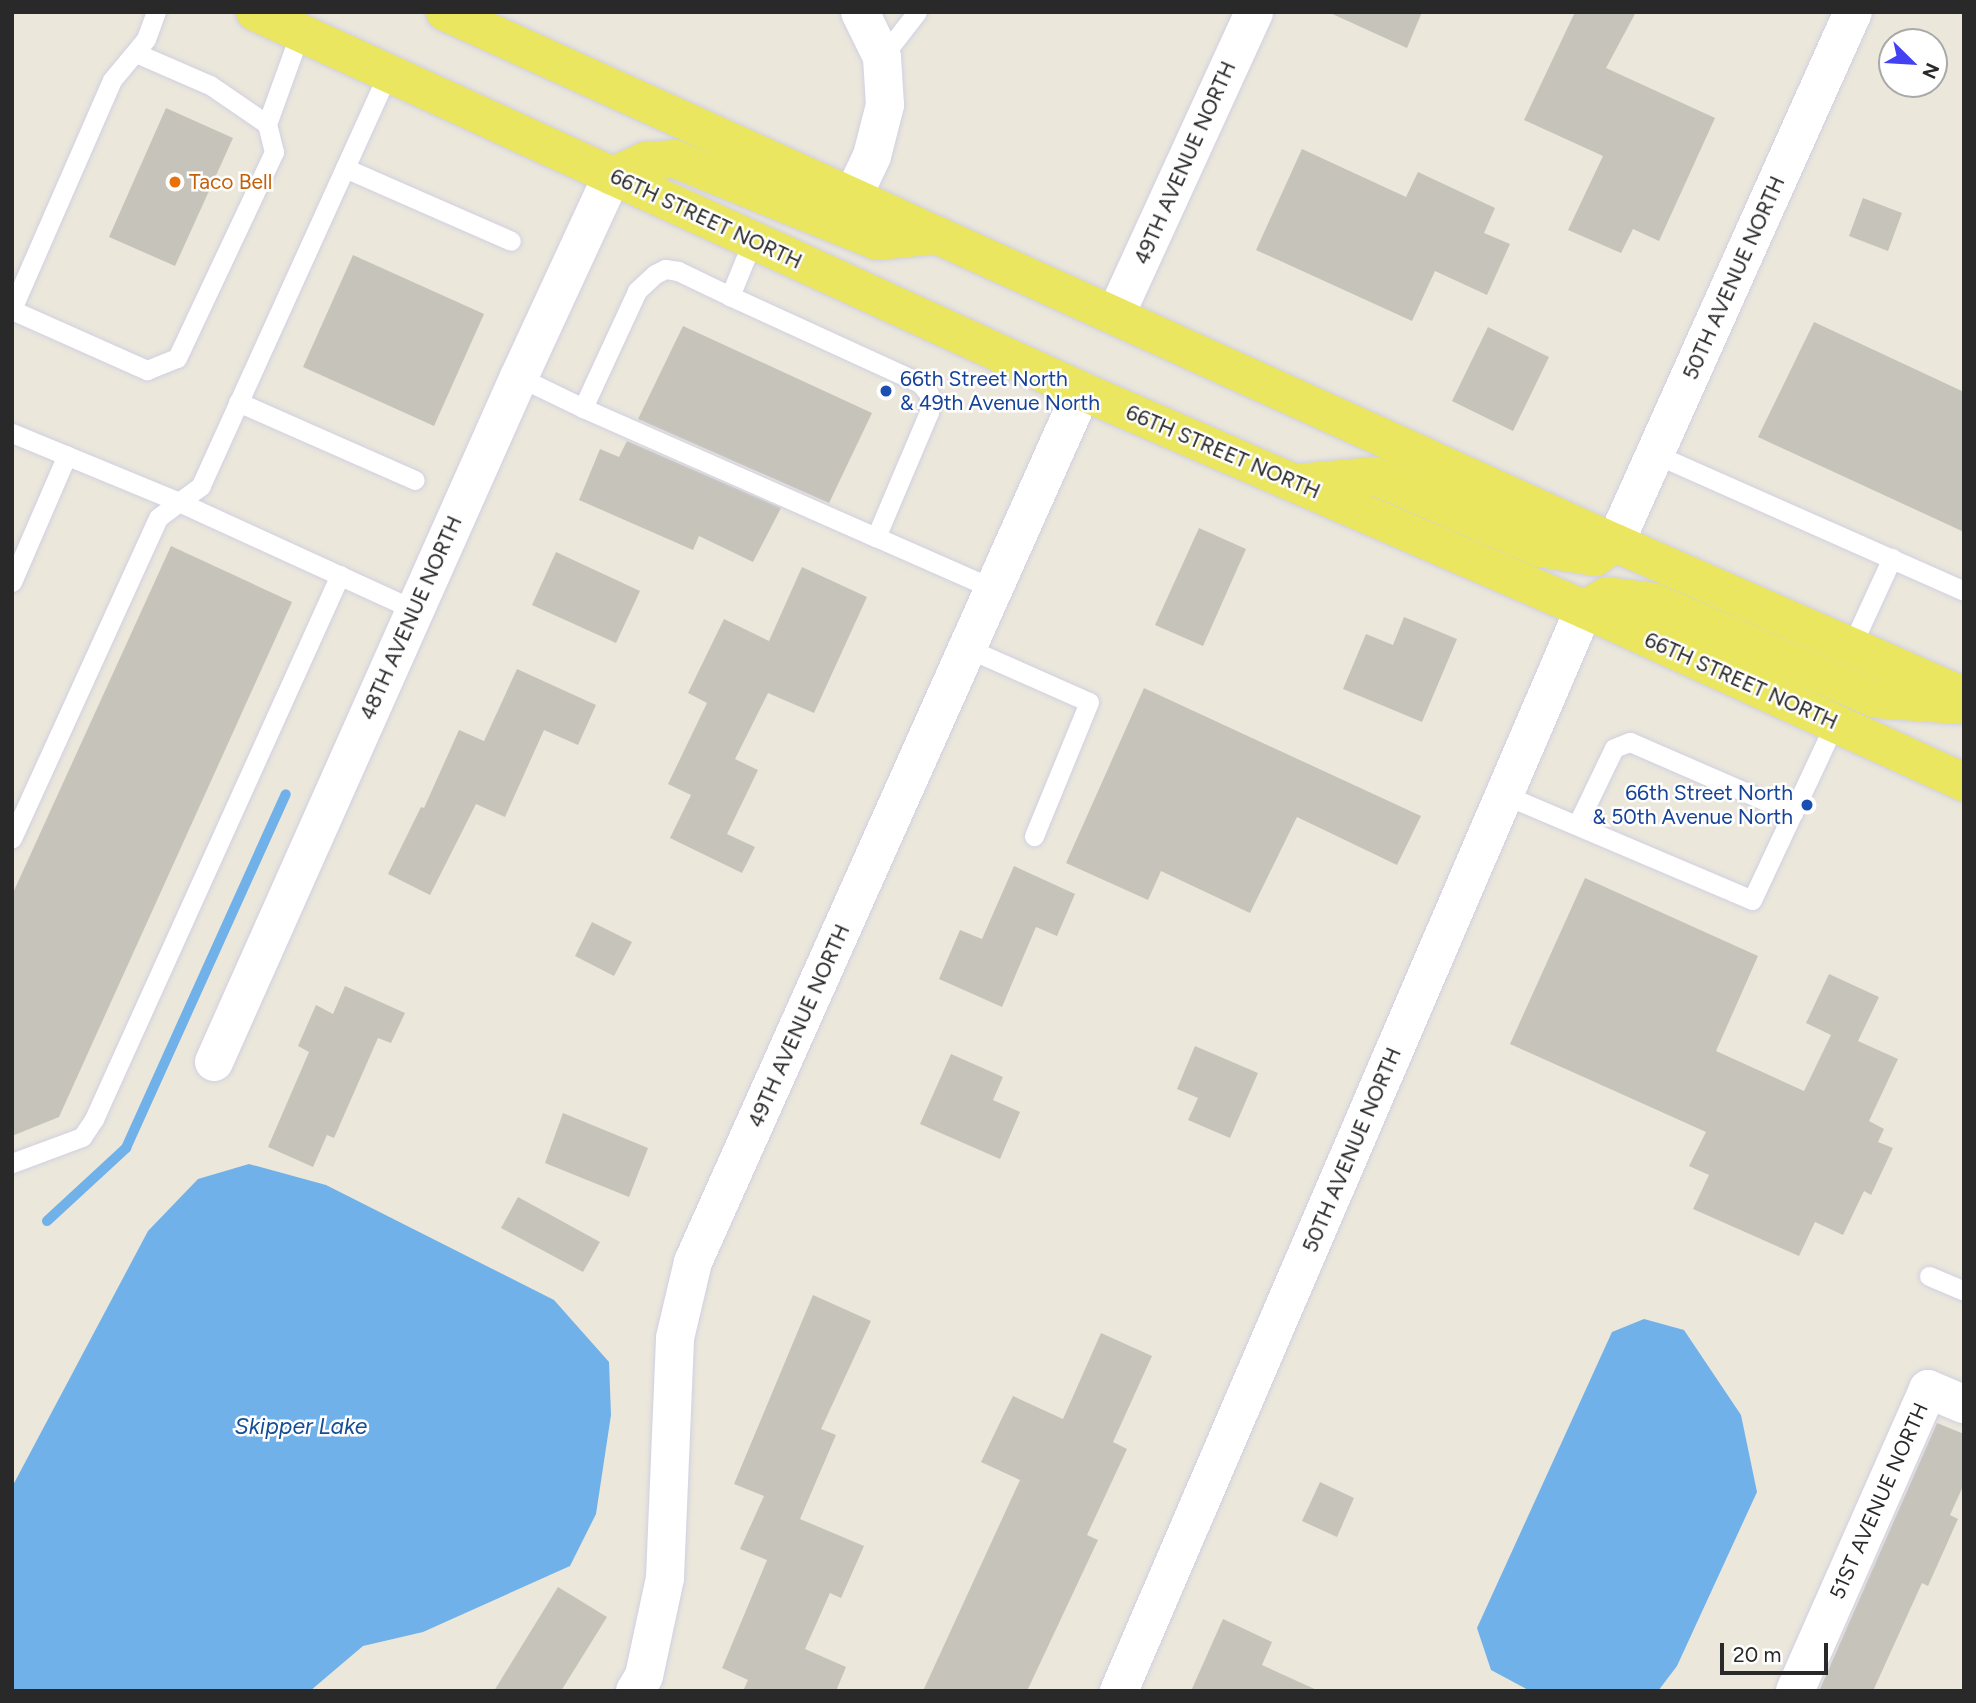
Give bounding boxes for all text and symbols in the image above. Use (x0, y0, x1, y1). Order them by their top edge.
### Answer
north arrow (1878, 28, 1948, 98)
street label: 49TH AVENUE NORTH (1129, 58, 1241, 268)
text: N (1917, 60, 1944, 82)
street label: 66TH STREET NORTH (606, 164, 806, 274)
place label: Taco Bell (189, 169, 272, 195)
street label: 50TH AVENUE NORTH (1678, 172, 1790, 384)
marker: Taco Bell (167, 174, 183, 190)
place label: 66th Street North & 49th Avenue North (900, 366, 1100, 416)
marker: 66th Street North & 49th Avenue North (878, 383, 894, 399)
street label: 66TH STREET NORTH (1122, 400, 1324, 504)
street label: 48TH AVENUE NORTH (355, 512, 467, 724)
street label: 66TH STREET NORTH (1641, 627, 1841, 735)
place label: 66th Street North & 50th Avenue North (1593, 780, 1793, 830)
marker: 66th Street North & 50th Avenue North (1799, 797, 1815, 813)
street label: 49TH AVENUE NORTH (743, 921, 855, 1131)
street label: 50TH AVENUE NORTH (1297, 1044, 1407, 1256)
street label: 51ST AVENUE NORTH (1824, 1399, 1934, 1603)
water label: Skipper Lake (235, 1412, 367, 1440)
scale bar (1724, 1630, 1832, 1674)
text: 20 m (1733, 1642, 1781, 1667)

